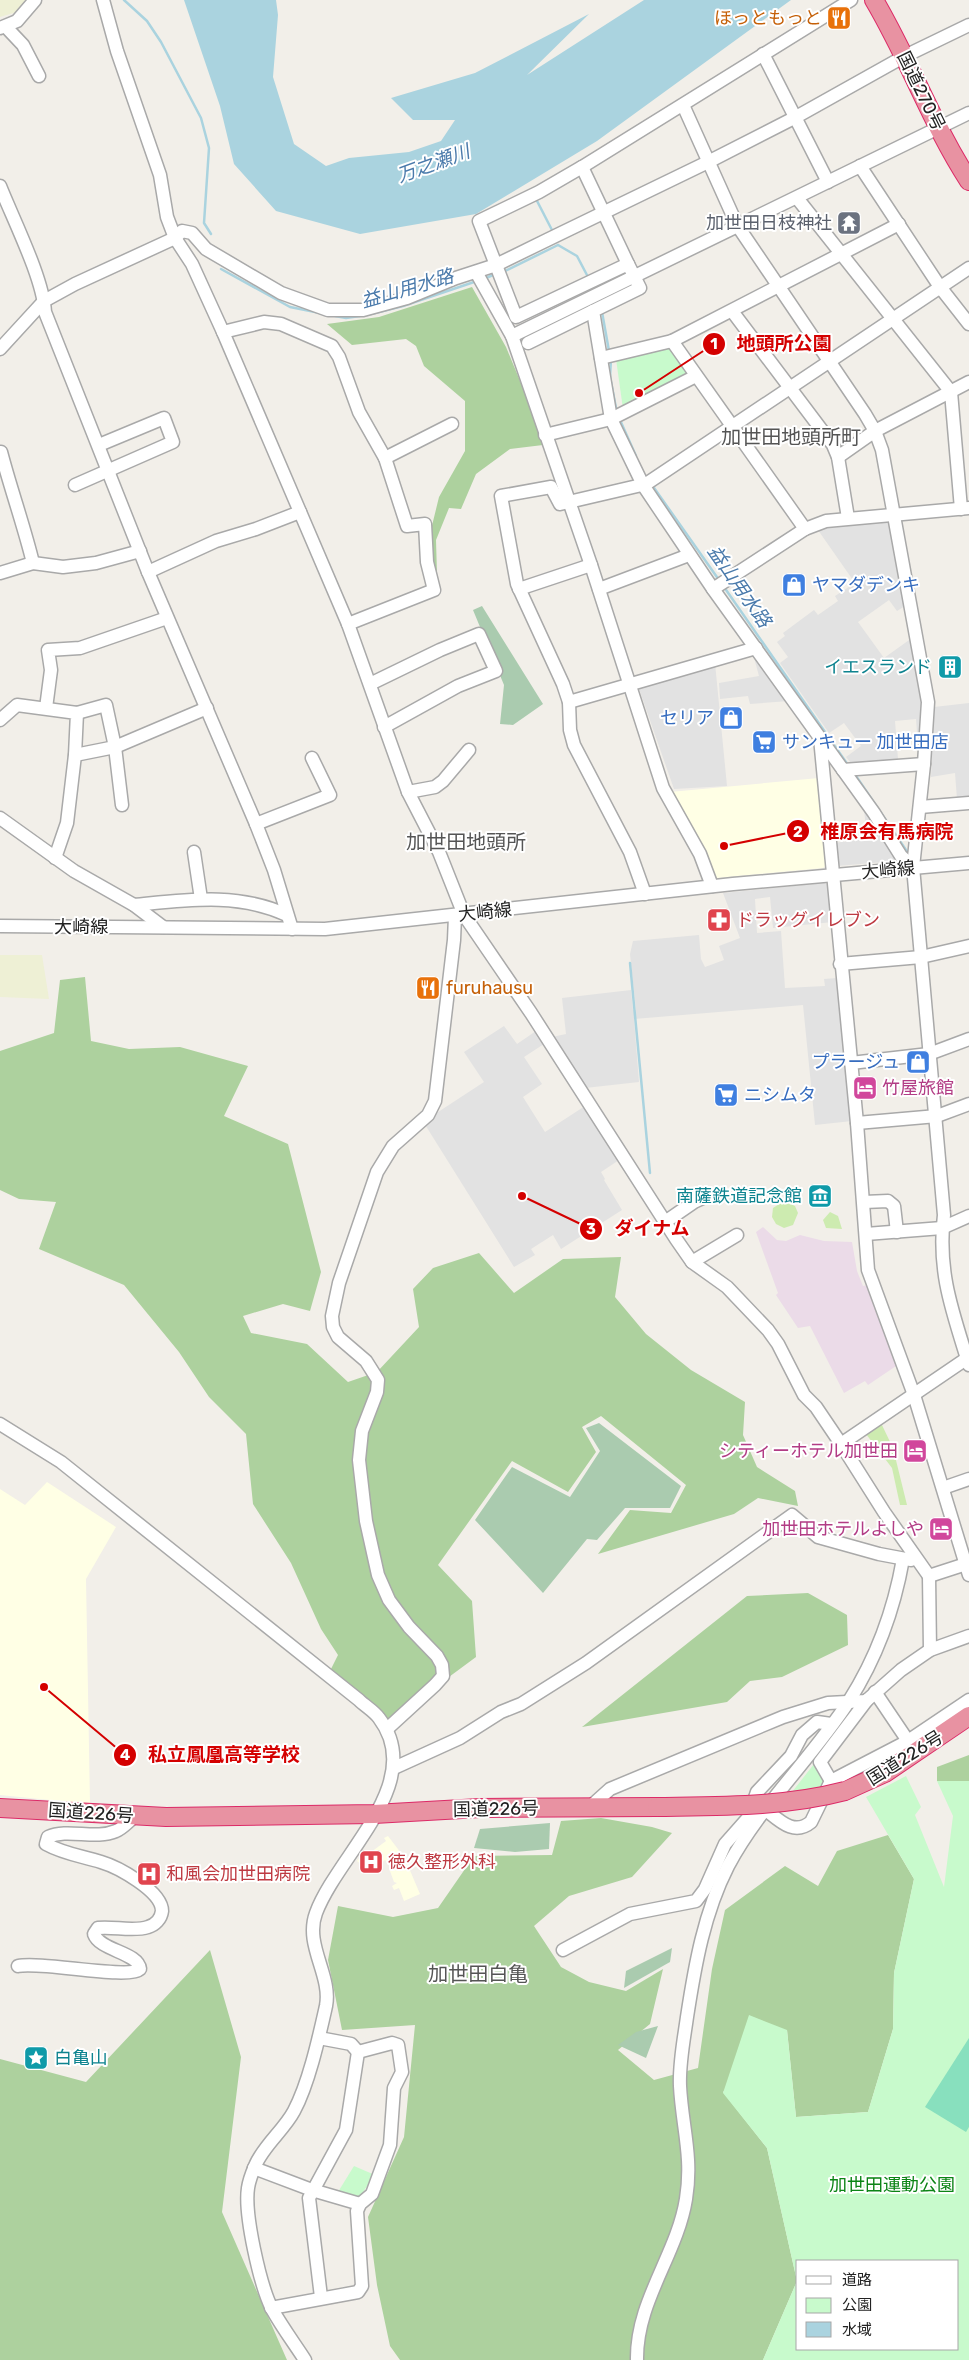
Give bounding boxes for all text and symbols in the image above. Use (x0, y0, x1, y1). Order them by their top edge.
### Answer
restaurant icon: ほっともっと (826, 5, 852, 31)
place label: ほっともっと (714, 7, 822, 29)
street label: 国道270号 (892, 48, 950, 134)
water label: 万之瀬川 (394, 139, 475, 187)
temple icon: 加世田日枝神社 (836, 210, 862, 236)
place label: 加世田日枝神社 (706, 212, 832, 234)
water label: 益山用水路 (358, 264, 458, 313)
callout: 地頭所公園 (701, 327, 841, 361)
text: 地頭所公園 (736, 332, 832, 355)
text: 1 (710, 335, 718, 353)
district label: 加世田地頭所町 (721, 425, 861, 449)
water label: 益山用水路 (703, 541, 777, 633)
shop icon: ヤマダデンキ (781, 572, 807, 598)
place label: ヤマダデンキ (812, 574, 920, 596)
building icon: イエスランド (937, 654, 963, 680)
place label: イエスランド (824, 656, 932, 678)
shop icon: セリア (718, 705, 744, 731)
place label: セリア (660, 707, 714, 729)
supermarket icon: サンキュー 加世田店 (751, 729, 777, 755)
place label: サンキュー 加世田店 (782, 731, 948, 753)
callout: 椎原会有馬病院 (786, 814, 964, 848)
text: 椎原会有馬病院 (820, 820, 954, 843)
text: 2 (793, 823, 803, 841)
district label: 加世田地頭所 (406, 830, 526, 854)
street label: 大崎線 (860, 857, 916, 883)
street label: 大崎線 (457, 898, 513, 926)
pharmacy icon: ドラッグイレブン (706, 907, 732, 933)
place label: ドラッグイレブン (736, 909, 880, 931)
street label: 大崎線 (54, 916, 108, 938)
restaurant icon: furuhausu (415, 975, 441, 1001)
place label: furuhausu (446, 977, 533, 999)
shop icon: プラージュ (905, 1049, 931, 1075)
place label: プラージュ (812, 1051, 900, 1073)
hotel icon: 竹屋旅館 (852, 1075, 878, 1101)
place label: 竹屋旅館 (882, 1077, 954, 1099)
supermarket icon: ニシムタ (713, 1082, 739, 1108)
place label: ニシムタ (744, 1084, 816, 1106)
museum icon: 南薩鉄道記念館 (807, 1183, 833, 1209)
place label: 南薩鉄道記念館 (676, 1185, 802, 1207)
callout: ダイナム (579, 1212, 700, 1246)
text: ダイナム (614, 1217, 690, 1240)
text: 3 (586, 1220, 596, 1238)
hotel icon: シティーホテル加世田 (902, 1438, 928, 1464)
place label: シティーホテル加世田 (719, 1440, 898, 1462)
hotel icon: 加世田ホテルよしや (928, 1516, 954, 1542)
place label: 加世田ホテルよしや (762, 1518, 924, 1540)
street label: 国道226号 (863, 1726, 947, 1790)
callout: 私立鳳凰高等学校 (113, 1738, 310, 1772)
text: 私立鳳凰高等学校 (148, 1743, 300, 1766)
text: 4 (120, 1746, 130, 1764)
street label: 国道226号 (453, 1797, 539, 1821)
street label: 国道226号 (47, 1799, 135, 1827)
hospital icon: 徳久整形外科 (358, 1849, 384, 1875)
place label: 徳久整形外科 (388, 1851, 496, 1873)
hospital icon: 和風会加世田病院 (136, 1861, 162, 1887)
place label: 和風会加世田病院 (166, 1863, 310, 1885)
district label: 加世田白亀 (428, 1962, 528, 1986)
place icon: 白亀山 (23, 2045, 49, 2071)
place label: 白亀山 (54, 2047, 108, 2069)
park label: 加世田運動公園 (829, 2174, 955, 2196)
legend (796, 2260, 959, 2350)
text: 道路 (842, 2271, 872, 2289)
text: 公園 (842, 2296, 872, 2314)
text: 水域 (842, 2321, 872, 2339)

